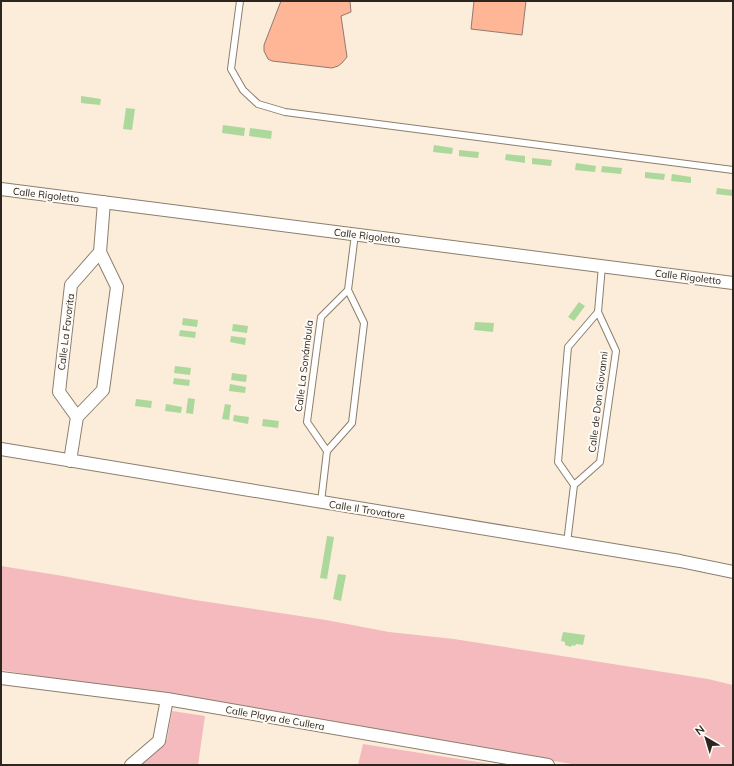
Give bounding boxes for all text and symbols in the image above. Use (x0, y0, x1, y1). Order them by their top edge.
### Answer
street label: Calle Rigoletto (12, 184, 80, 206)
street label: Calle Rigoletto (333, 225, 401, 247)
street label: Calle Rigoletto (654, 266, 722, 288)
street label: Calle La Favorita (55, 293, 77, 371)
street label: Calle La Sonámbula (292, 319, 316, 413)
street label: Calle de Don Giovanni (585, 351, 611, 453)
street label: Calle Il Trovatore (328, 498, 406, 522)
street label: Calle Playa de Cullera (224, 703, 326, 733)
north arrow (686, 718, 726, 758)
text: N (692, 722, 707, 738)

